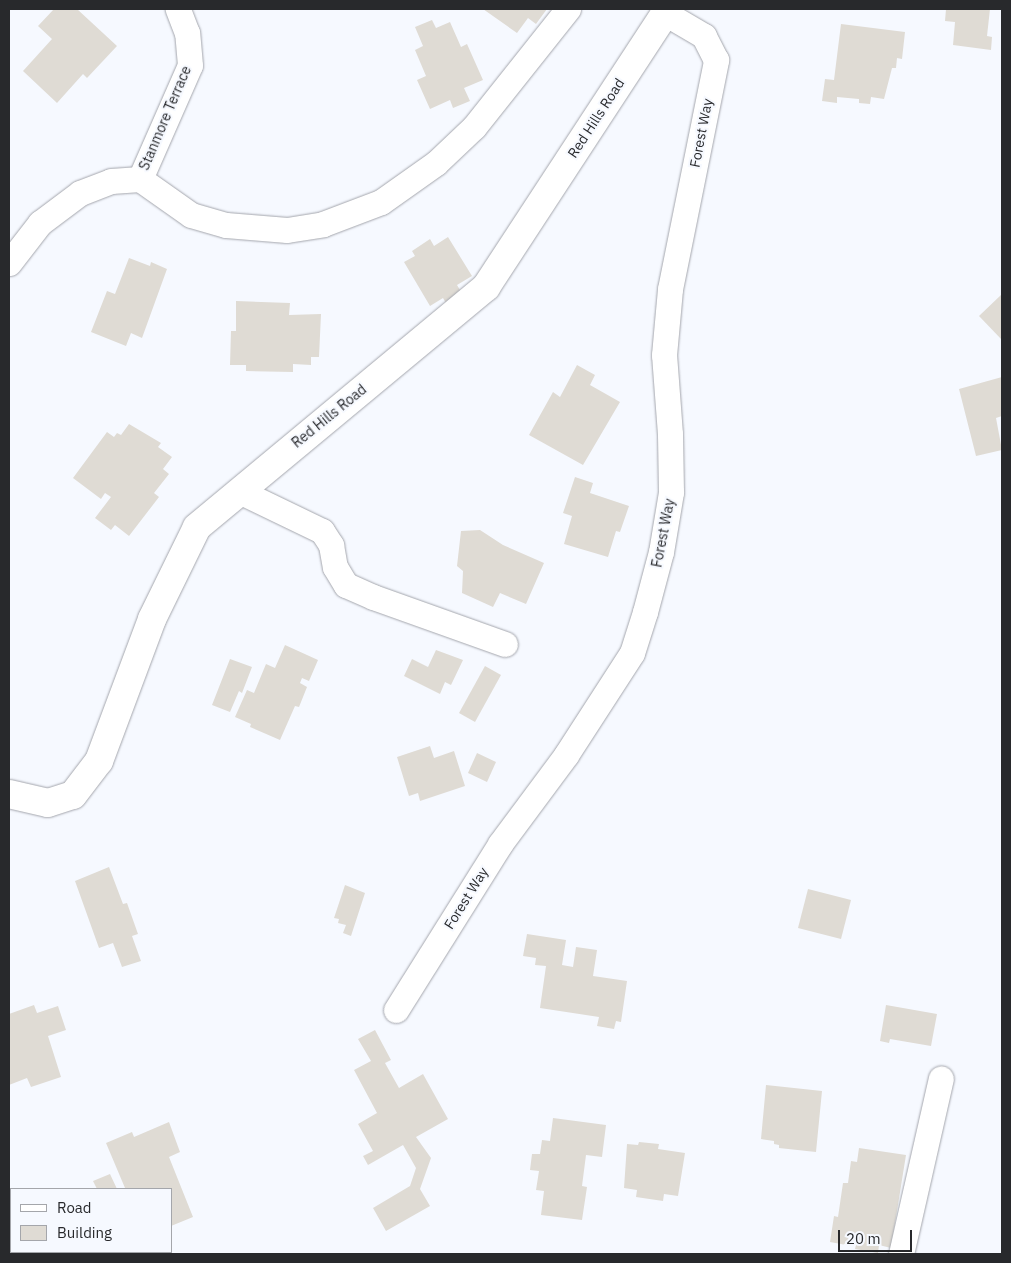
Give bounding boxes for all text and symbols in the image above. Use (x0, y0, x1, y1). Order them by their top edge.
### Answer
street label: Stanmore Terrace (135, 63, 195, 173)
street label: Red Hills Road (564, 75, 628, 161)
street label: Forest Way (686, 97, 716, 169)
street label: Red Hills Road (288, 381, 370, 451)
street label: Forest Way (648, 497, 678, 569)
street label: Forest Way (440, 864, 492, 932)
legend (10, 1188, 172, 1253)
text: Road (57, 1198, 92, 1217)
scale bar (841, 1220, 915, 1252)
text: Building (57, 1223, 112, 1242)
text: 20 m (846, 1229, 881, 1248)

